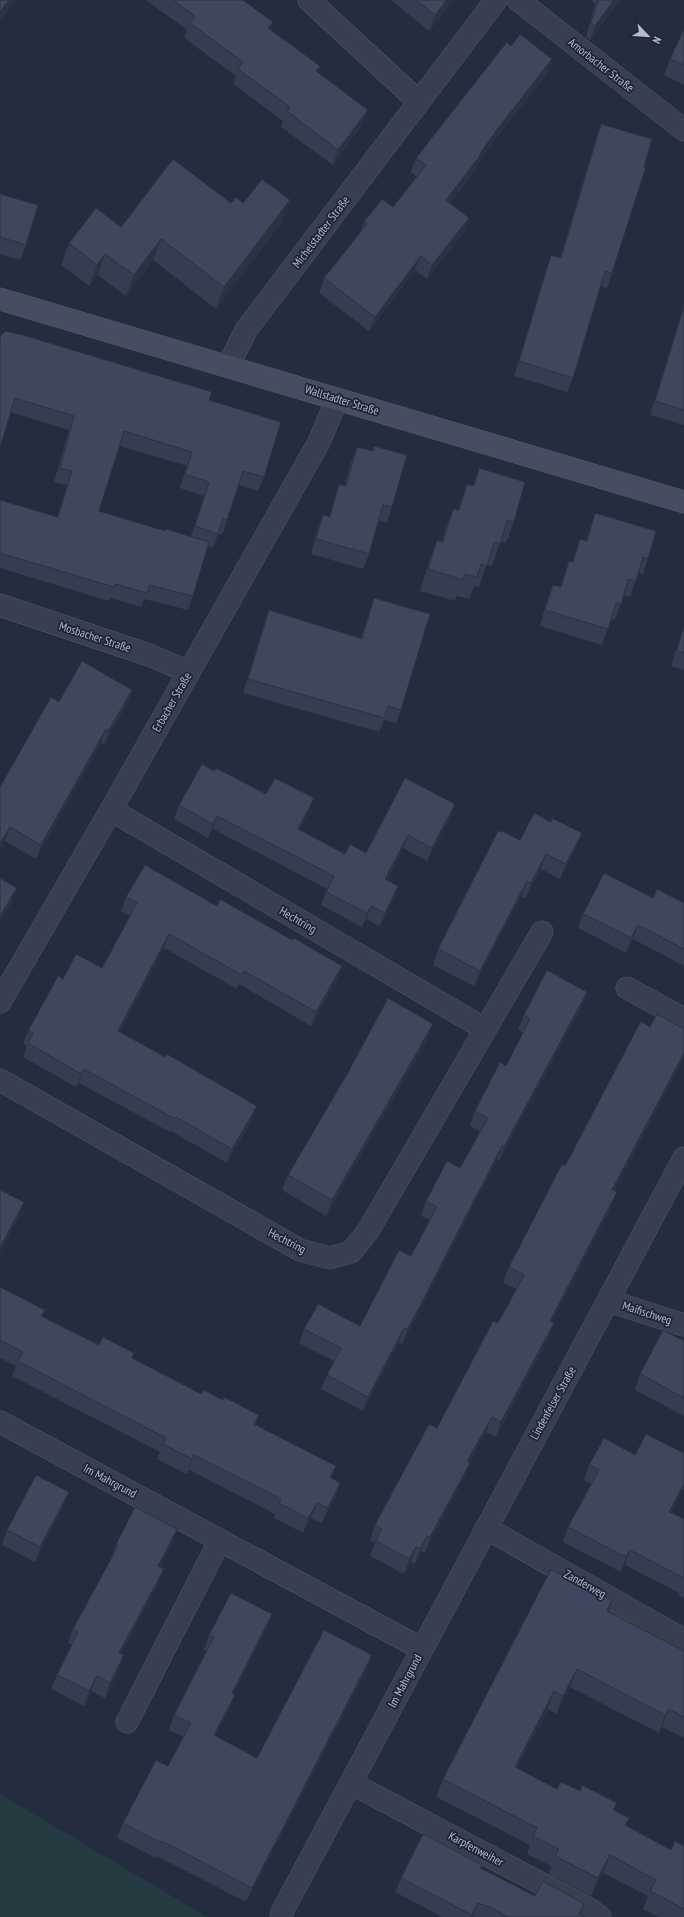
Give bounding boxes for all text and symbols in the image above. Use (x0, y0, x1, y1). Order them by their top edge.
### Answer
north arrow (628, 16, 668, 56)
street label: Amorbacher Straße (565, 34, 637, 95)
text: N (649, 35, 665, 46)
street label: Michelstadter Straße (289, 193, 353, 271)
street label: Wallstadter Straße (303, 381, 381, 418)
street label: Mosbacher Straße (57, 618, 133, 655)
street label: Erbacher Straße (149, 669, 195, 734)
street label: Hechtring (277, 903, 320, 936)
street label: Hechtring (266, 1225, 309, 1256)
street label: Maifischweg (621, 1298, 674, 1328)
street label: Lindenfelser Straße (526, 1364, 579, 1442)
street label: Im Mahrgrund (81, 1460, 139, 1501)
street label: Zanderweg (562, 1566, 609, 1601)
street label: Im Mahrgrund (384, 1652, 425, 1710)
street label: Karpfenweiher (446, 1828, 507, 1870)

